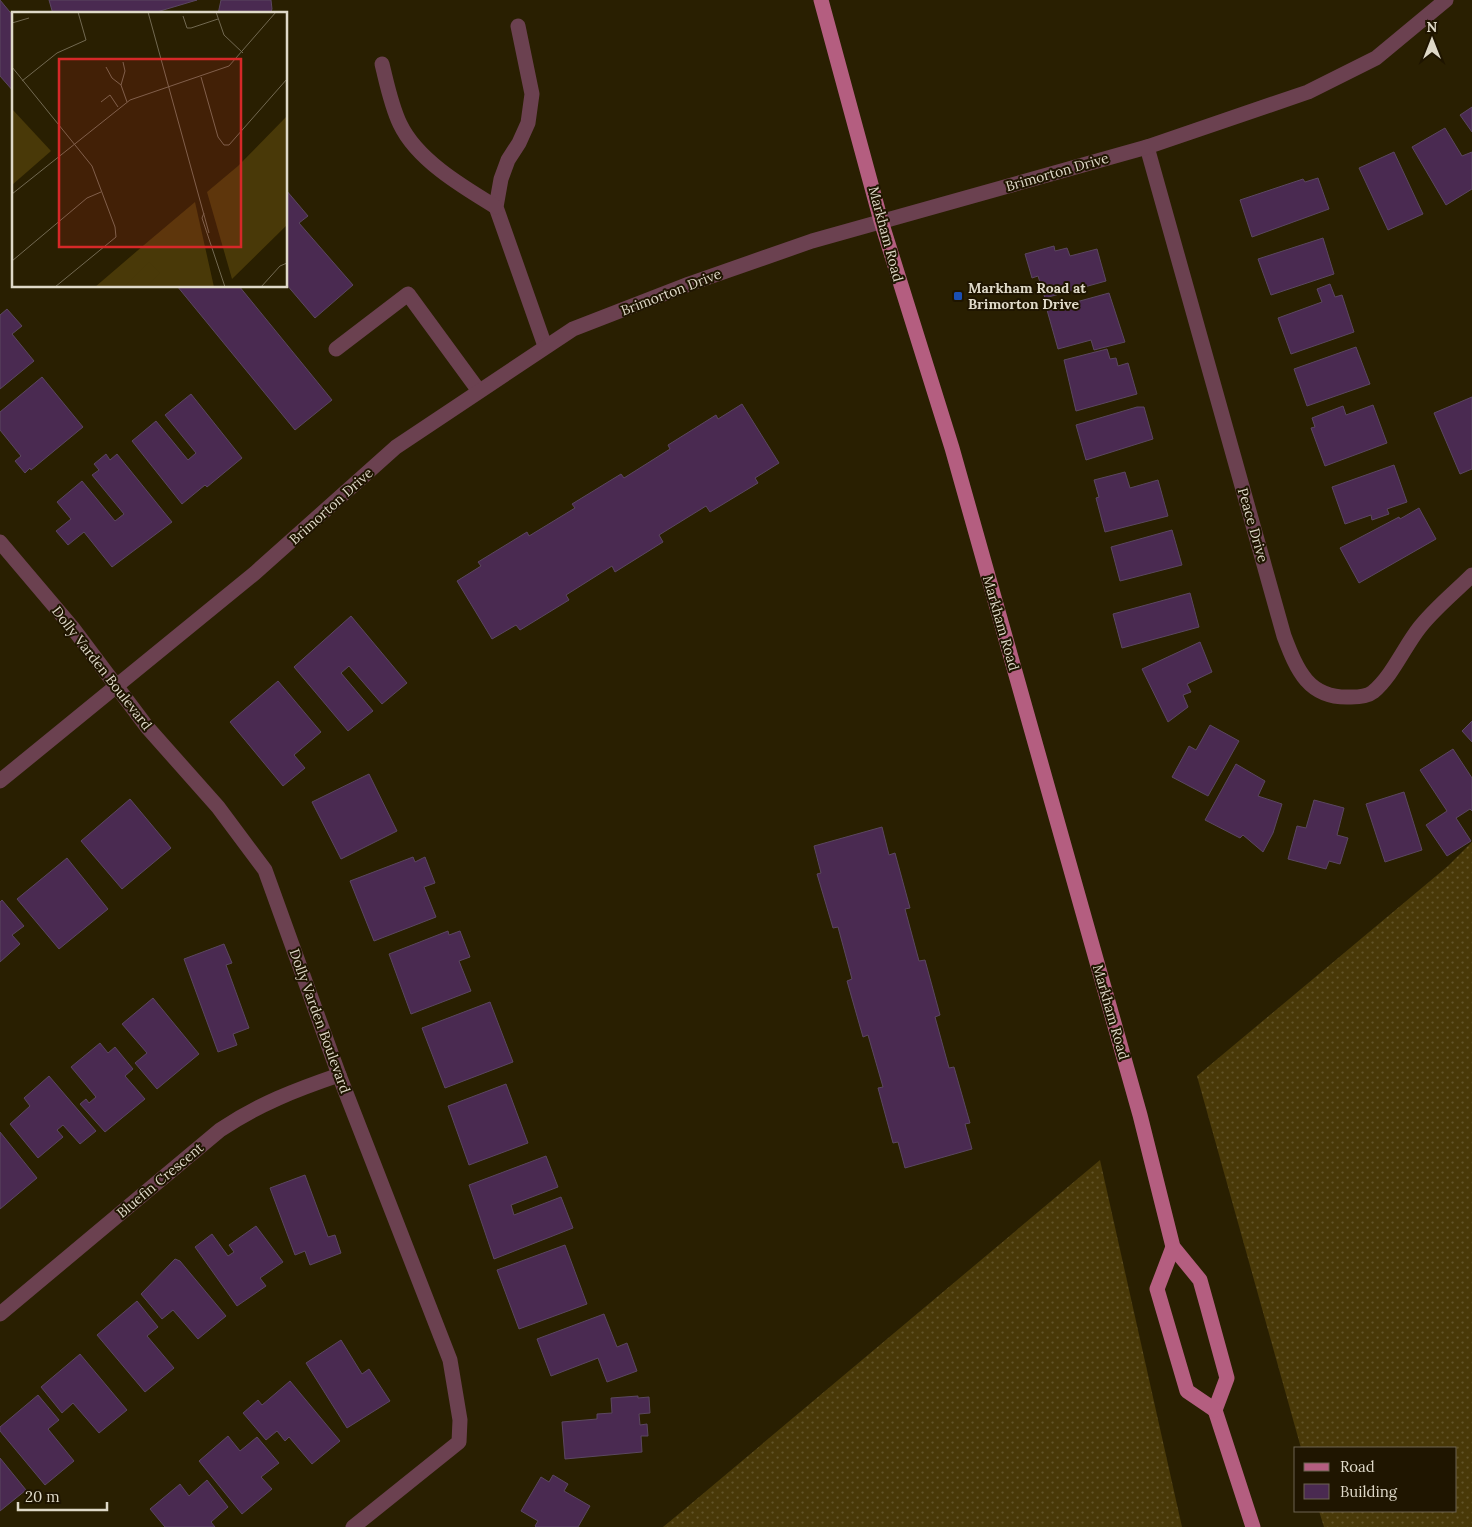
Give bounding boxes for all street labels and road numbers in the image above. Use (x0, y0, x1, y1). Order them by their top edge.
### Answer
street label: Brimorton Drive (1003, 149, 1111, 195)
street label: Markham Road (865, 184, 907, 284)
street label: Brimorton Drive (618, 264, 724, 319)
street label: Brimorton Drive (285, 463, 377, 548)
street label: Peace Drive (1234, 486, 1272, 565)
street label: Markham Road (979, 573, 1023, 673)
street label: Dolly Varden Boulevard (48, 602, 156, 734)
street label: Dolly Varden Boulevard (285, 946, 355, 1096)
street label: Markham Road (1089, 962, 1133, 1062)
street label: Bluefin Crescent (113, 1138, 208, 1222)

